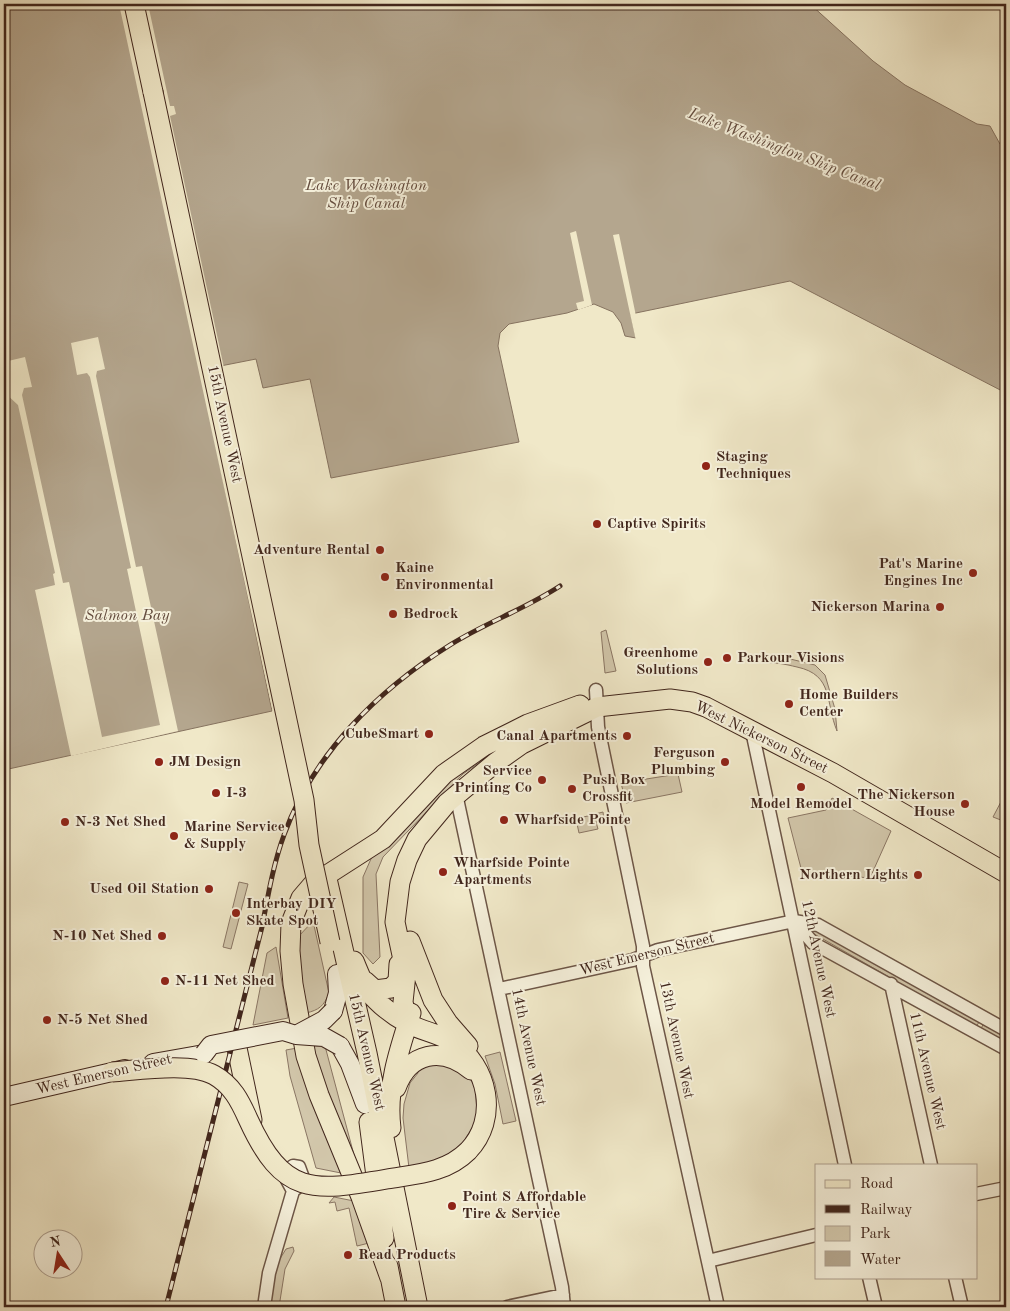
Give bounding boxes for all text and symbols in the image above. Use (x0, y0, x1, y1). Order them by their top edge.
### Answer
water label: Lake Washington Ship Canal (685, 106, 883, 194)
water label: Lake Washington Ship Canal (304, 178, 427, 212)
street label: 15th Avenue West (204, 364, 244, 484)
place label: Staging Techniques (716, 450, 791, 482)
marker: Staging Techniques (700, 460, 712, 472)
place label: Captive Spirits (607, 517, 706, 532)
marker: Captive Spirits (591, 518, 603, 530)
place label: Adventure Rental (253, 543, 370, 558)
marker: Adventure Rental (374, 544, 386, 556)
place label: Pat's Marine Engines Inc (878, 557, 963, 589)
place label: Kaine Environmental (395, 561, 494, 593)
marker: Pat's Marine Engines Inc (967, 567, 979, 579)
marker: Kaine Environmental (379, 571, 391, 583)
place label: Nickerson Marina (811, 600, 930, 615)
marker: Nickerson Marina (934, 601, 946, 613)
place label: Bedrock (403, 607, 459, 622)
water label: Salmon Bay (85, 608, 170, 624)
marker: Bedrock (387, 608, 399, 620)
place label: Greenhome Solutions (623, 646, 698, 678)
place label: Parkour Visions (737, 651, 844, 666)
marker: Parkour Visions (721, 652, 733, 664)
marker: Greenhome Solutions (702, 656, 714, 668)
place label: Home Builders Center (799, 688, 898, 720)
marker: Home Builders Center (783, 698, 795, 710)
street label: West Nickerson Street (692, 699, 830, 777)
place label: CubeSmart (345, 727, 420, 742)
marker: CubeSmart (423, 728, 435, 740)
place label: Canal Apartments (496, 729, 617, 744)
marker: Canal Apartments (621, 730, 633, 742)
place label: Ferguson Plumbing (651, 746, 716, 778)
place label: JM Design (169, 755, 241, 770)
marker: JM Design (153, 756, 165, 768)
marker: Ferguson Plumbing (719, 756, 731, 768)
place label: Service Printing Co (454, 764, 532, 796)
place label: Push Box Crossfit (582, 773, 646, 805)
marker: Service Printing Co (536, 774, 548, 786)
marker: Model Remodel (795, 781, 807, 793)
marker: Push Box Crossfit (566, 783, 578, 795)
place label: I-3 (226, 786, 247, 801)
marker: I-3 (210, 787, 222, 799)
place label: The Nickerson House (857, 788, 955, 820)
place label: Model Remodel (750, 797, 852, 812)
marker: The Nickerson House (959, 798, 971, 810)
place label: Wharfside Pointe (514, 813, 631, 828)
marker: Wharfside Pointe (498, 814, 510, 826)
place label: N-3 Net Shed (75, 815, 166, 830)
marker: N-3 Net Shed (59, 816, 71, 828)
place label: Marine Service & Supply (184, 820, 285, 852)
marker: Marine Service & Supply (168, 830, 180, 842)
place label: Wharfside Pointe Apartments (453, 856, 570, 888)
marker: Wharfside Pointe Apartments (437, 866, 449, 878)
place label: Northern Lights (799, 868, 908, 883)
marker: Northern Lights (912, 869, 924, 881)
place label: Used Oil Station (89, 882, 199, 897)
marker: Used Oil Station (203, 883, 215, 895)
place label: Interbay DIY Skate Spot (246, 897, 337, 929)
street label: 12th Avenue West (798, 899, 838, 1019)
marker: Interbay DIY Skate Spot (230, 907, 242, 919)
place label: N-10 Net Shed (52, 929, 152, 944)
marker: N-10 Net Shed (156, 930, 168, 942)
street label: West Emerson Street (578, 931, 716, 979)
place label: N-11 Net Shed (175, 974, 275, 989)
marker: N-11 Net Shed (159, 975, 171, 987)
street label: 13th Avenue West (656, 980, 696, 1100)
street label: 14th Avenue West (508, 987, 548, 1107)
street label: 15th Avenue West (345, 992, 387, 1112)
street label: 11th Avenue West (906, 1011, 948, 1131)
place label: N-5 Net Shed (57, 1013, 148, 1028)
marker: N-5 Net Shed (41, 1014, 53, 1026)
street label: West Emerson Street (35, 1052, 173, 1098)
legend (815, 1164, 978, 1278)
text: Road (860, 1177, 894, 1192)
place label: Point S Affordable Tire & Service (462, 1190, 586, 1222)
marker: Point S Affordable Tire & Service (446, 1200, 458, 1212)
text: Railway (860, 1203, 913, 1218)
text: Park (860, 1227, 891, 1242)
north arrow (32, 1228, 82, 1278)
text: N (49, 1234, 62, 1250)
place label: Read Products (358, 1248, 456, 1263)
marker: Read Products (342, 1249, 354, 1261)
text: Water (860, 1253, 901, 1268)

